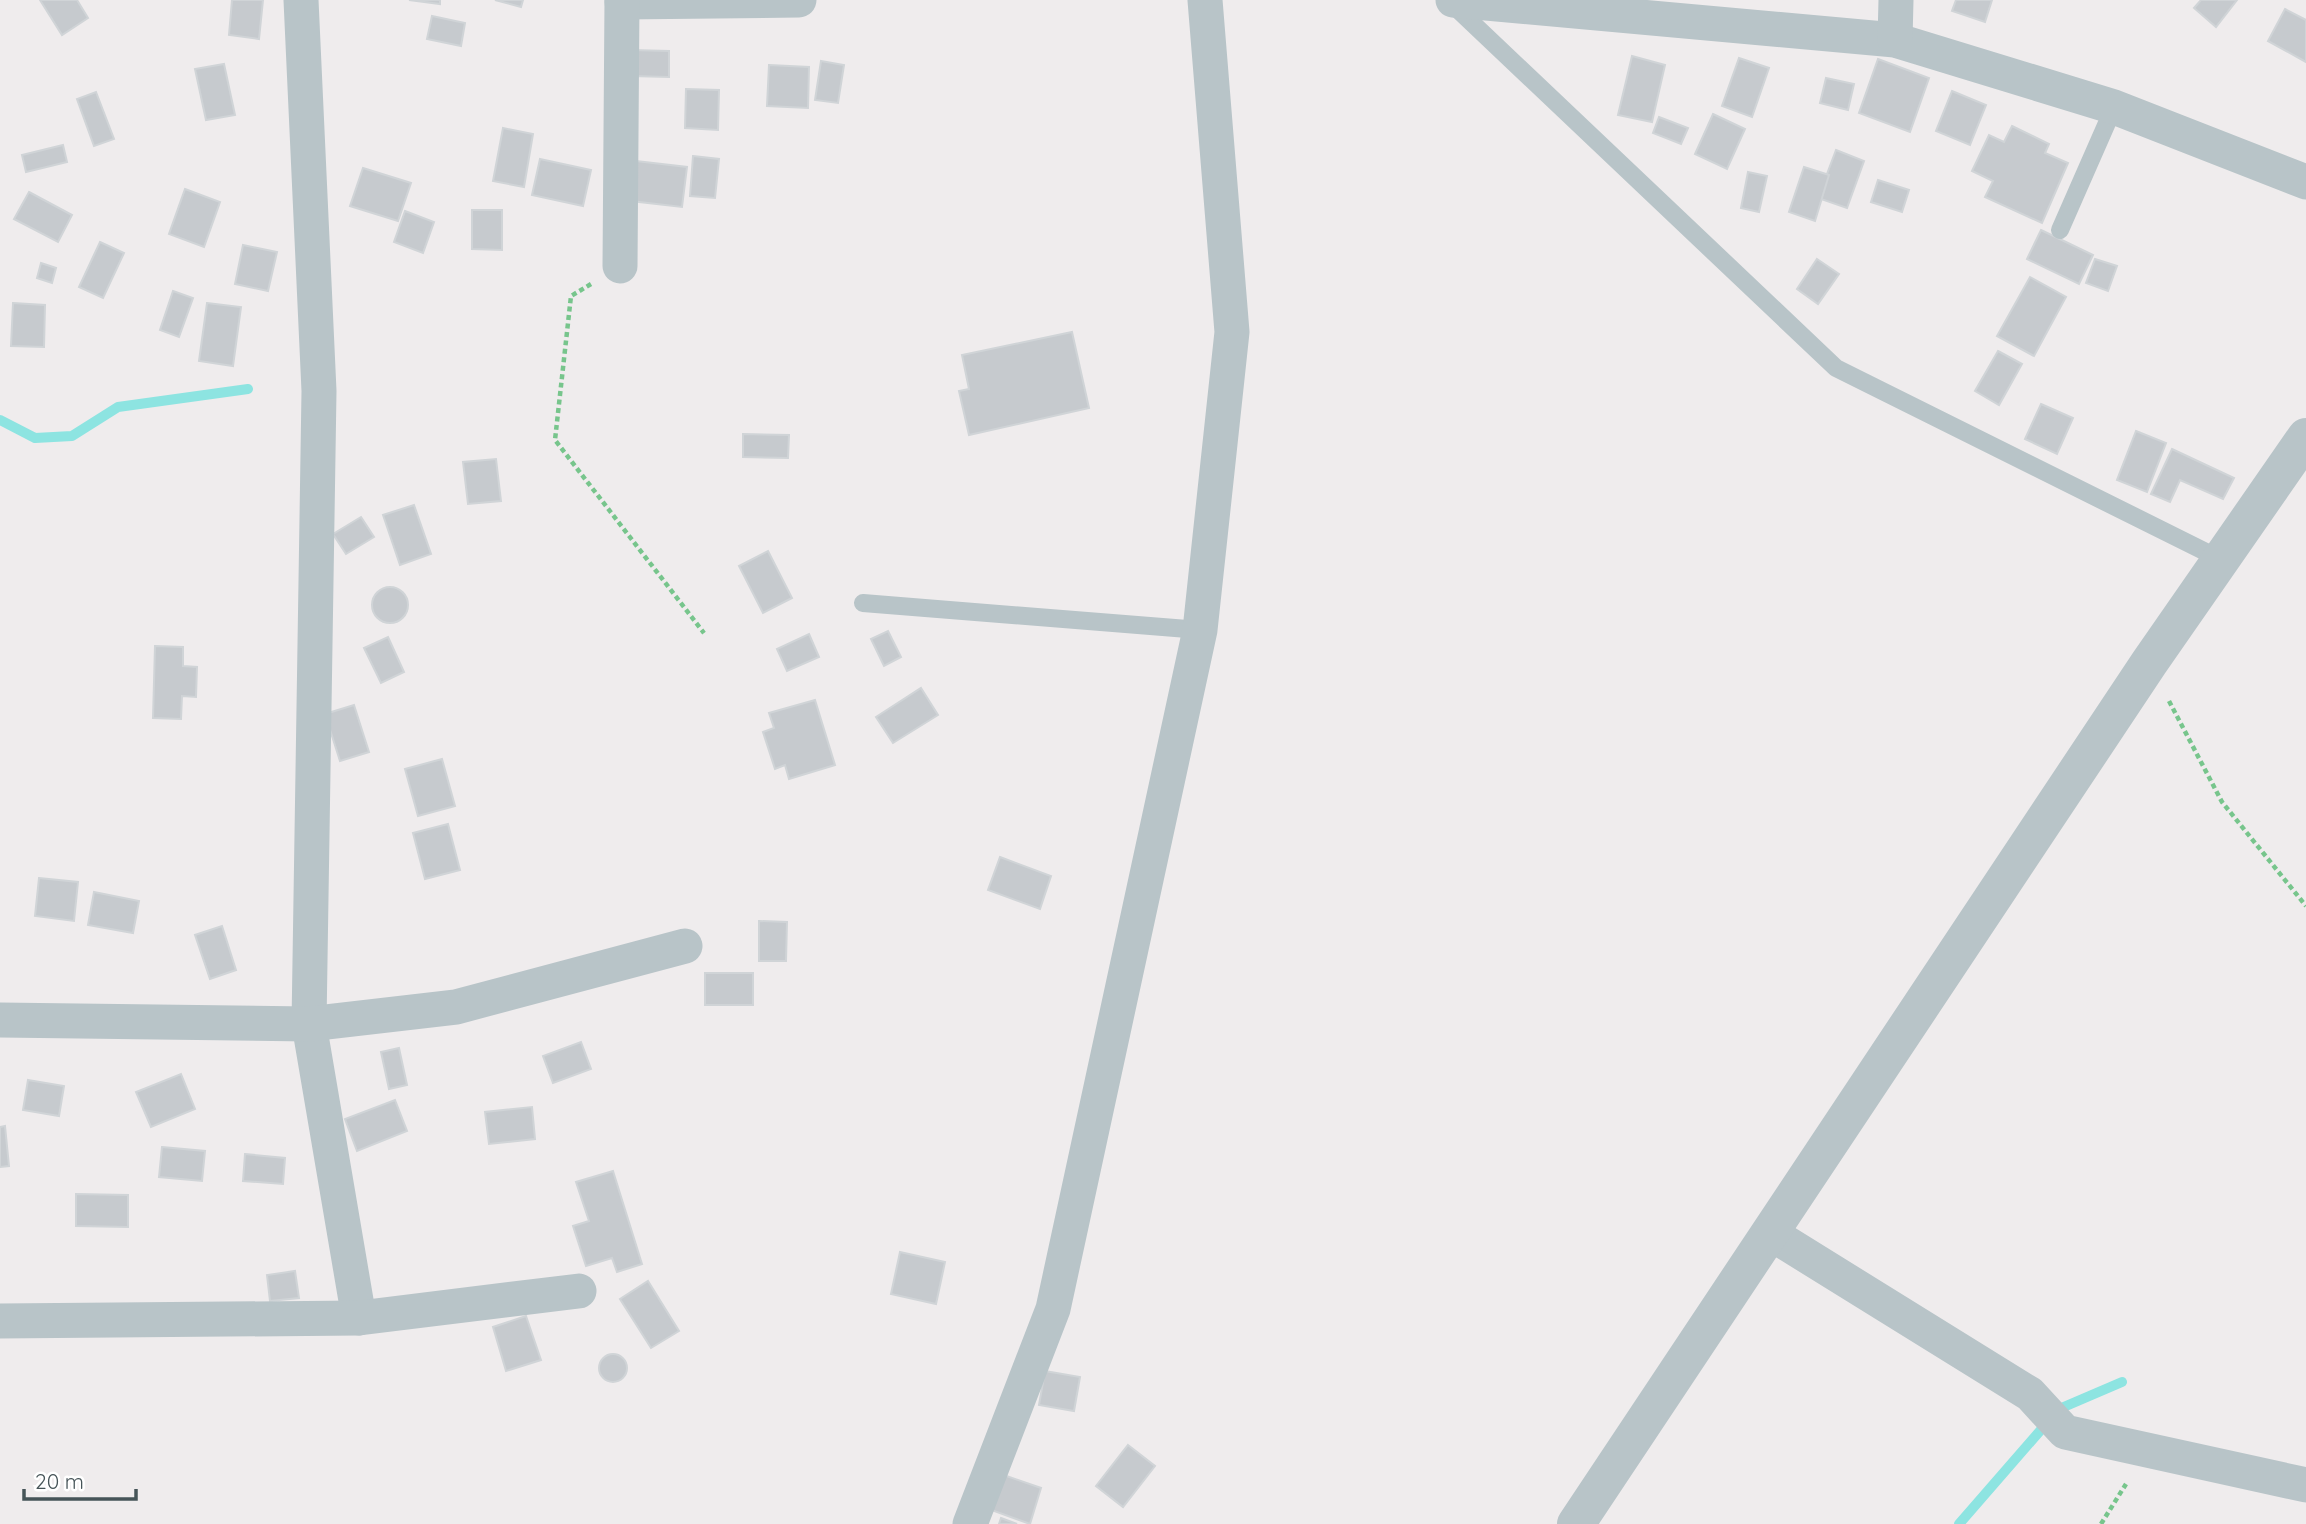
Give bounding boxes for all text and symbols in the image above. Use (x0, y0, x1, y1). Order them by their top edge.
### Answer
scale bar (24, 1458, 136, 1502)
text: 20 m (35, 1468, 84, 1494)

